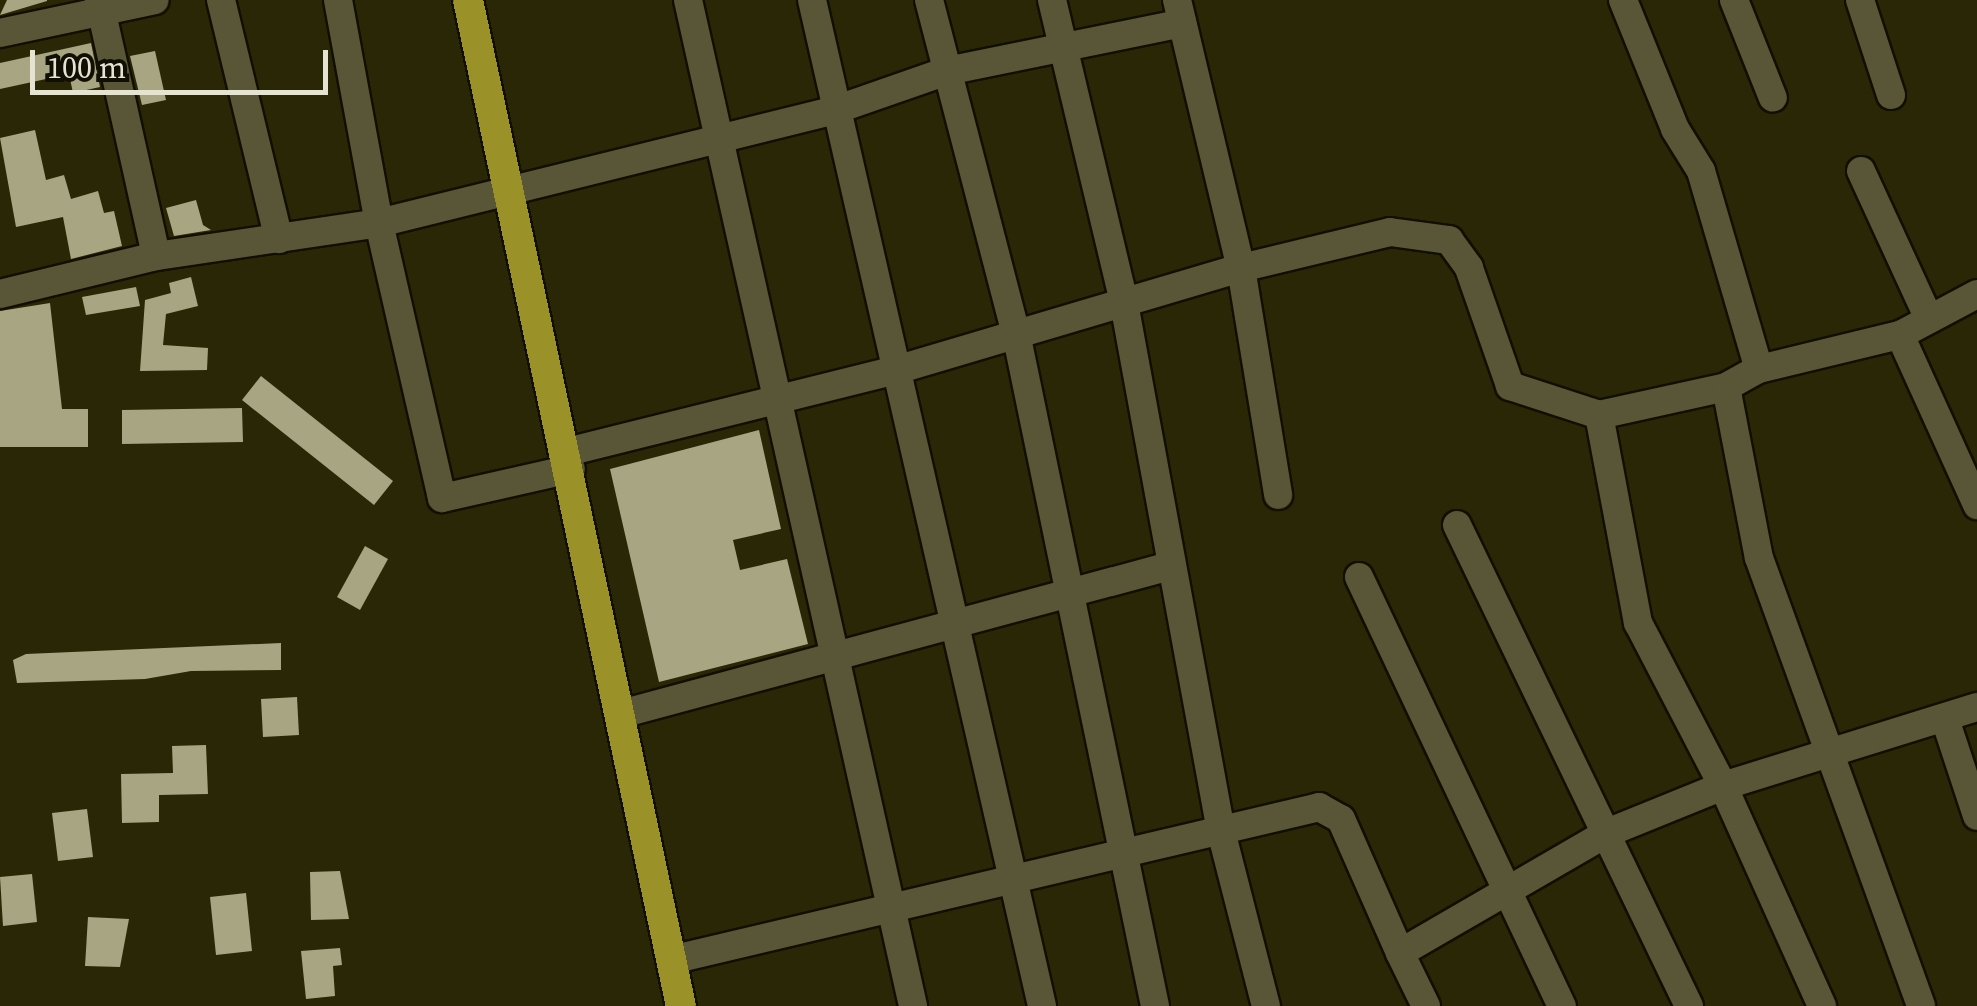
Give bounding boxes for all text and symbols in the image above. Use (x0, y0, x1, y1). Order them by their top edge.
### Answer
scale bar (35, 30, 332, 92)
text: 100 m (47, 47, 126, 88)

